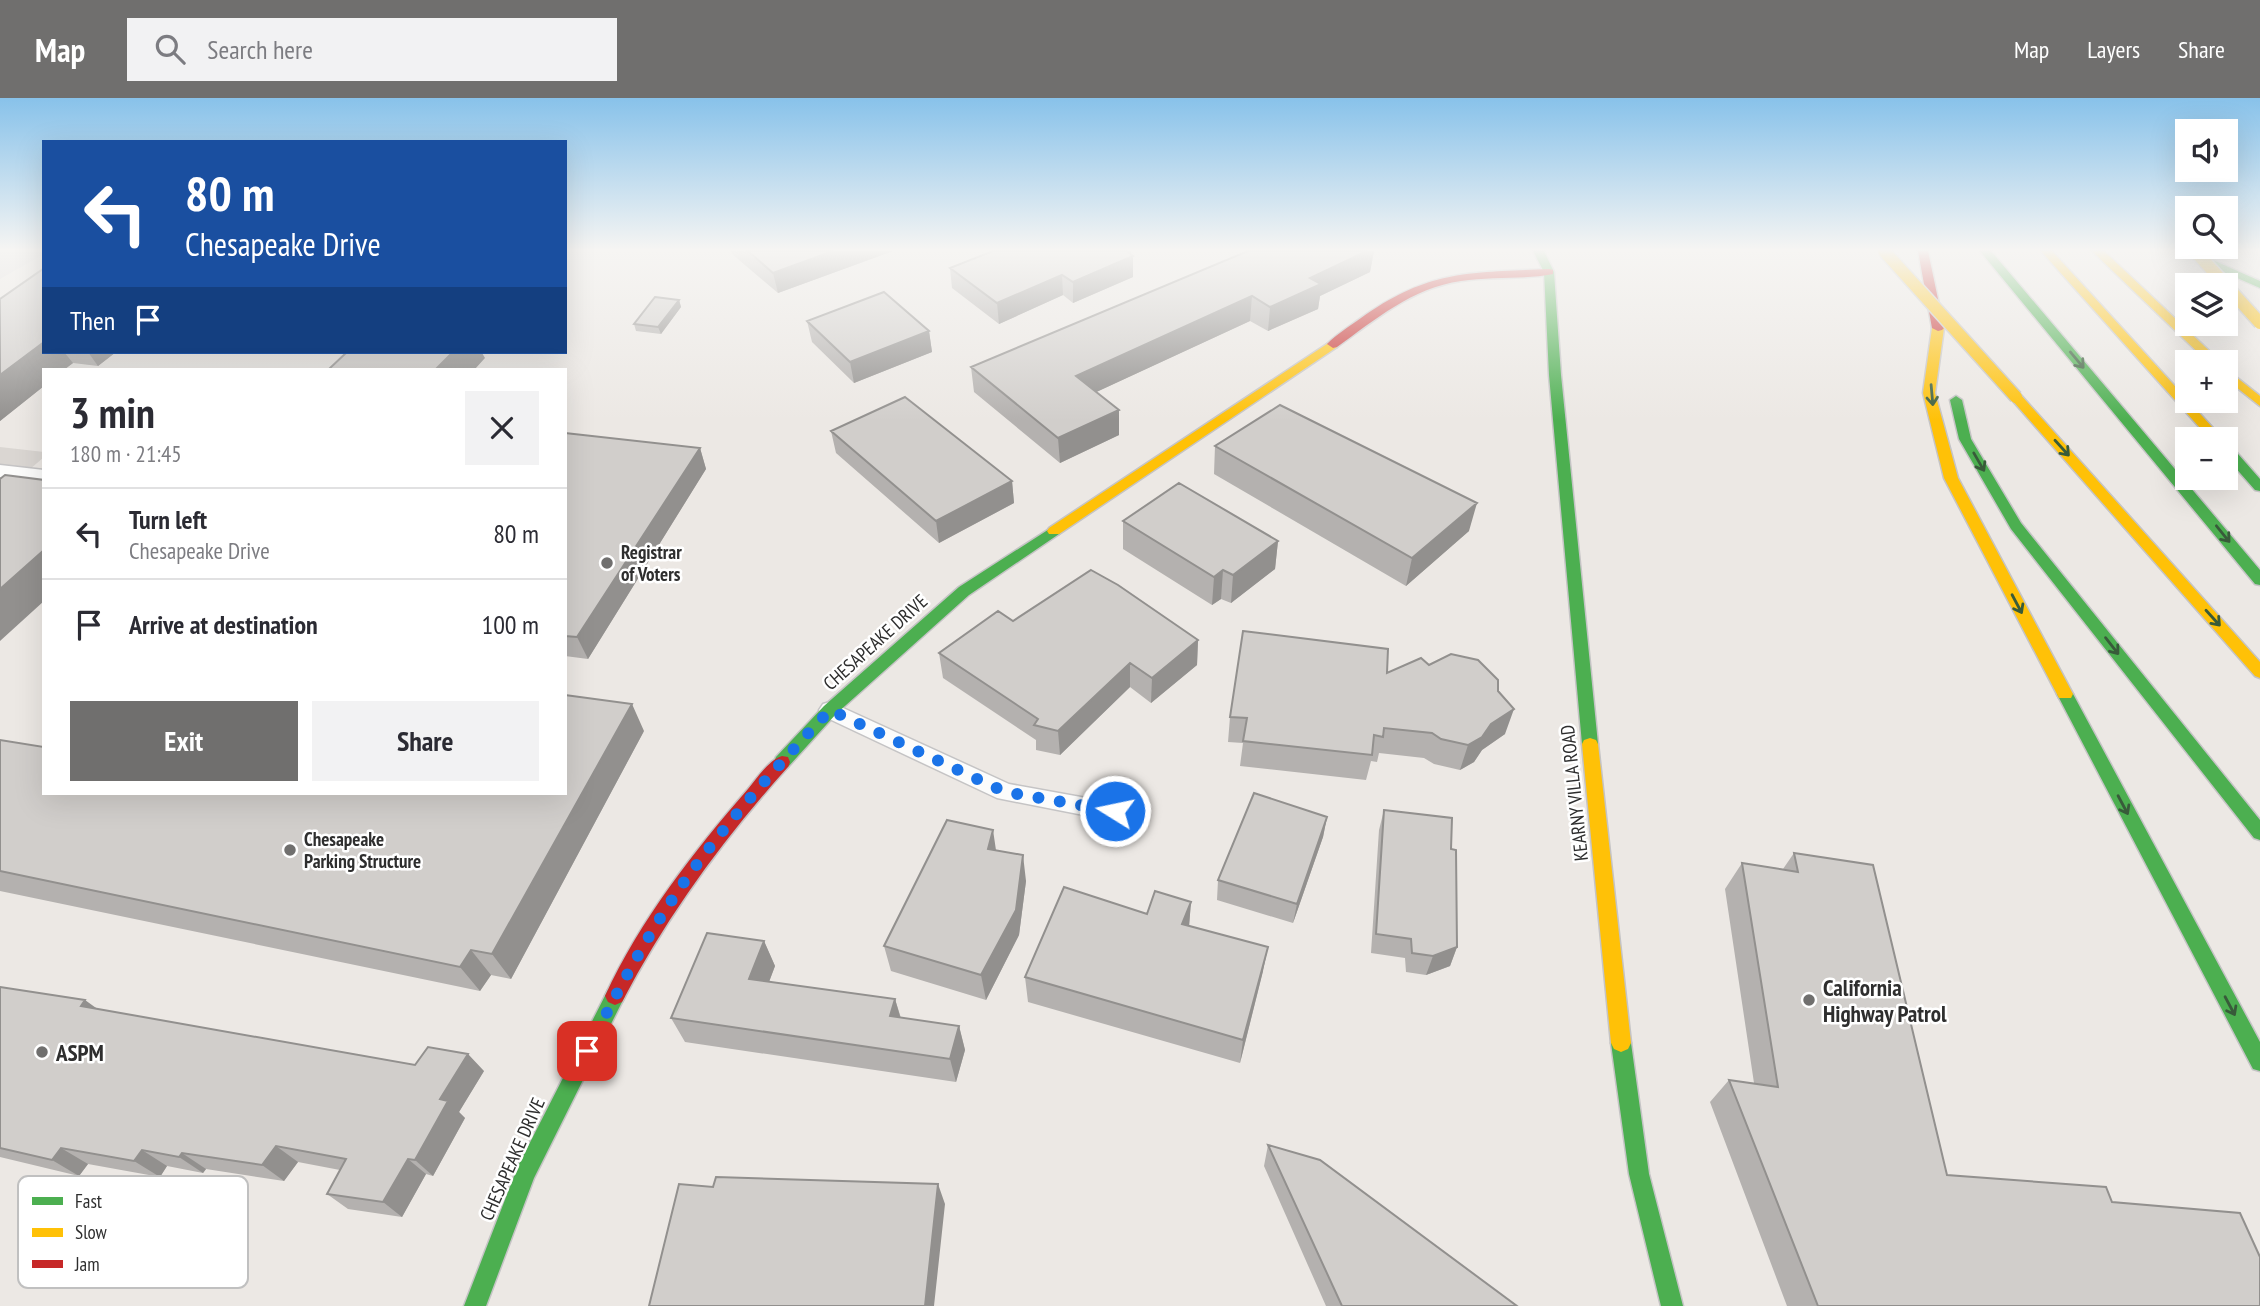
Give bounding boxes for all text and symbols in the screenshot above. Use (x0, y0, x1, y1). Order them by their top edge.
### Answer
search box (127, 18, 617, 81)
text: Map (35, 28, 85, 71)
icon: search (151, 30, 189, 68)
text: Search here (207, 33, 313, 66)
text: Map (2014, 34, 2049, 65)
text: Layers (2087, 34, 2140, 65)
text: Share (2178, 34, 2225, 65)
map controls (2175, 119, 2238, 490)
button: sound (2175, 119, 2238, 182)
text: 80 m (185, 161, 274, 225)
icon: left (70, 168, 161, 259)
button: search (2175, 196, 2238, 259)
text: Chesapeake Drive (185, 223, 381, 265)
button: layers (2175, 273, 2238, 336)
icon: arrive (129, 301, 167, 339)
text: Then (70, 304, 115, 337)
one-way arrow (2069, 350, 2085, 368)
button: + (2175, 350, 2238, 413)
one-way arrow (1925, 383, 1938, 406)
text: 3 min (70, 385, 155, 440)
button: close (465, 391, 539, 465)
button: − (2175, 427, 2238, 490)
text: 180 m · 21:45 (70, 439, 182, 468)
one-way arrow (2054, 439, 2070, 457)
one-way arrow (1972, 452, 1986, 472)
text: Turn left (129, 503, 207, 536)
icon: left (70, 515, 108, 553)
text: 80 m (493, 517, 539, 550)
one-way arrow (2215, 524, 2230, 543)
text: Chesapeake Drive (129, 536, 270, 565)
place label: Registrar of Voters (621, 540, 682, 586)
marker: Registrar of Voters (599, 555, 615, 571)
street label: CHESAPEAKE DRIVE (818, 589, 932, 695)
one-way arrow (2010, 593, 2024, 614)
icon: arrive (70, 606, 108, 644)
text: Arrive at destination (129, 608, 318, 641)
text: 100 m (481, 608, 539, 641)
one-way arrow (2205, 609, 2221, 627)
one-way arrow (2104, 637, 2119, 655)
button: Exit (70, 701, 298, 781)
button: Share (312, 701, 539, 781)
street label: KEARNY VILLA ROAD (1555, 724, 1593, 862)
position arrow (1078, 774, 1152, 848)
one-way arrow (2117, 794, 2130, 815)
place label: Chesapeake Parking Structure (304, 827, 421, 873)
marker: Chesapeake Parking Structure (282, 842, 298, 858)
place label: California Highway Patrol (1823, 973, 1947, 1028)
marker: California Highway Patrol (1801, 992, 1817, 1008)
one-way arrow (2224, 995, 2237, 1016)
pin (557, 1021, 617, 1081)
icon: arrive (568, 1032, 606, 1070)
place label: ASPM (55, 1038, 104, 1067)
marker: ASPM (34, 1044, 50, 1060)
street label: CHESAPEAKE DRIVE (474, 1094, 550, 1224)
legend (18, 1176, 248, 1288)
text: Fast (75, 1189, 103, 1213)
text: Slow (75, 1220, 108, 1244)
text: Jam (74, 1252, 100, 1276)

